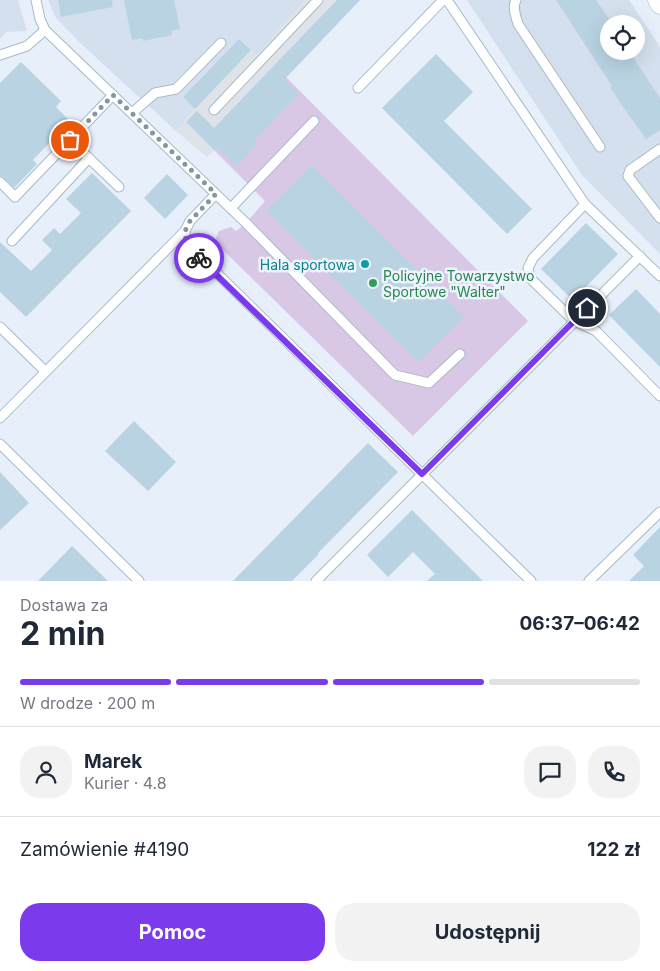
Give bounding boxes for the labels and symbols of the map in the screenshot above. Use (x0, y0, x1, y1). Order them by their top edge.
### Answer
pin (49, 119, 91, 161)
courier (174, 233, 224, 283)
place label: Hala sportowa (260, 256, 355, 273)
marker: Hala sportowa (359, 258, 371, 270)
place label: Policyjne Towarzystwo Sportowe "Walter" (383, 267, 534, 300)
marker: Policyjne Towarzystwo Sportowe "Walter" (367, 277, 379, 289)
pin (566, 287, 608, 329)

